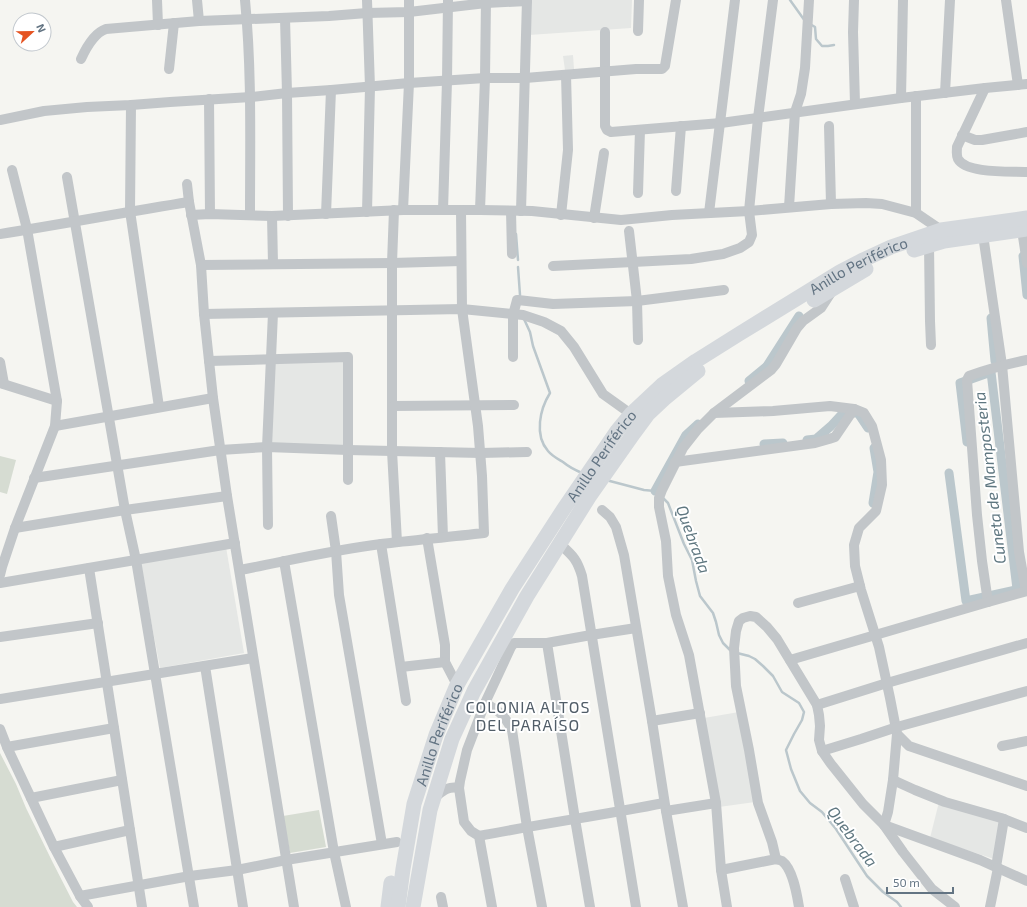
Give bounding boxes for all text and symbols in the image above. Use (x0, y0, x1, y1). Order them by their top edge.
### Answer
north arrow (12, 12, 52, 52)
text: N (34, 22, 49, 34)
street label: Anillo Periférico (806, 233, 910, 298)
water label: Cuneta de Mamposteria (969, 391, 1009, 565)
street label: Anillo Periférico (562, 406, 640, 505)
water label: Quebrada (672, 502, 715, 576)
street label: Anillo Periférico (411, 680, 466, 788)
district label: COLONIA ALTOS DEL PARAÍSO (466, 697, 590, 734)
water label: Quebrada (823, 802, 882, 871)
scale bar (887, 869, 953, 895)
text: 50 m (893, 875, 920, 889)

